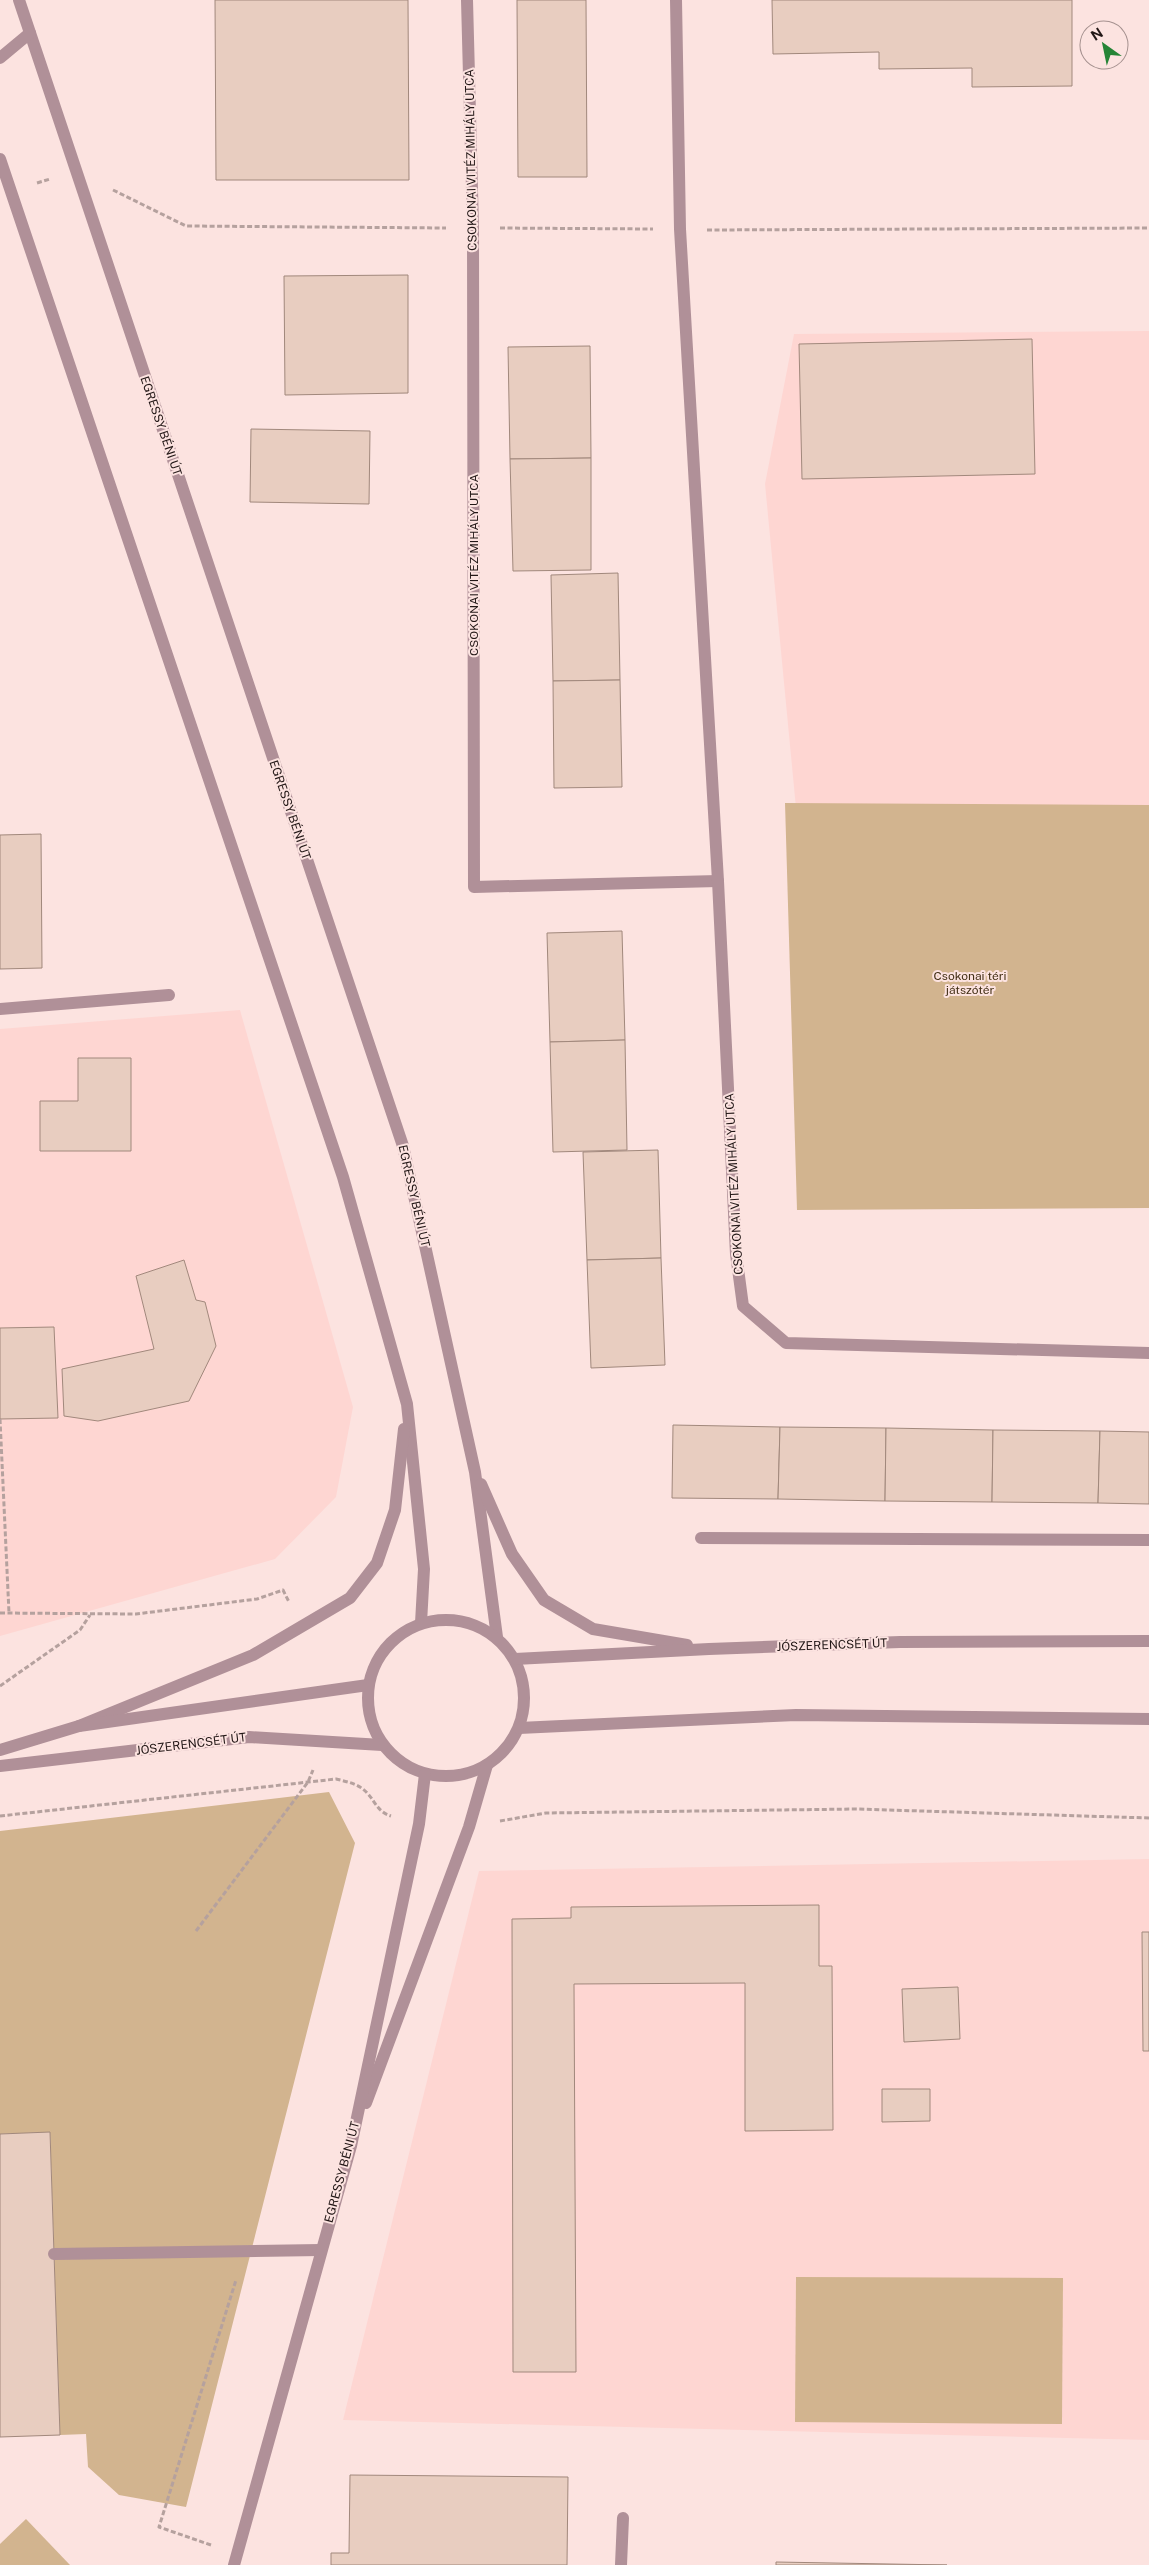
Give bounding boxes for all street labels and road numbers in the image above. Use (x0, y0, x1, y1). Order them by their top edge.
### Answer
street label: CSOKONAI VITÉZ MIHÁLY UTCA (462, 68, 480, 251)
street label: EGRESSY BÉNI ÚT (137, 374, 185, 478)
street label: CSOKONAI VITÉZ MIHÁLY UTCA (467, 474, 481, 656)
street label: EGRESSY BÉNI ÚT (266, 758, 314, 862)
street label: CSOKONAI VITÉZ MIHÁLY UTCA (722, 1092, 746, 1275)
street label: EGRESSY BÉNI ÚT (395, 1144, 433, 1248)
street label: JÓSZERENCSÉT ÚT (776, 1636, 888, 1654)
street label: JÓSZERENCSÉT ÚT (135, 1730, 247, 1758)
street label: EGRESSY BÉNI ÚT (322, 2120, 362, 2224)

